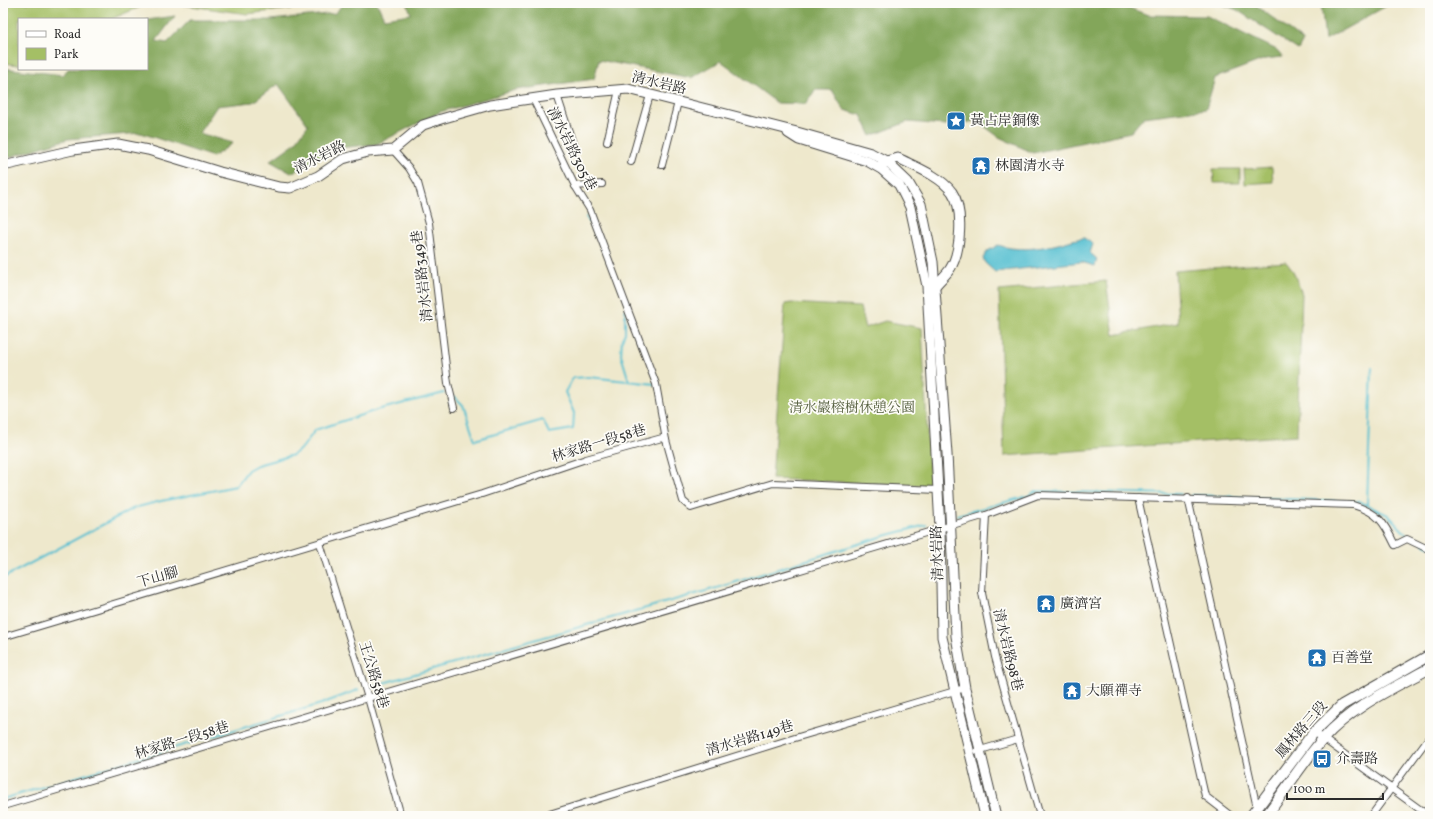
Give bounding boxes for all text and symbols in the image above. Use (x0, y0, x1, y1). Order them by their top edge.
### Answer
legend (18, 18, 148, 70)
text: Road (54, 27, 81, 43)
text: Park (54, 47, 79, 63)
street label: 清水岩路 (630, 68, 688, 100)
street label: 清水岩路305巷 (542, 104, 600, 194)
place icon: 黃占岸銅像 (945, 110, 967, 132)
place label: 黃占岸銅像 (970, 112, 1040, 131)
street label: 清水岩路 (291, 137, 349, 179)
temple icon: 林園清水寺 (970, 155, 992, 177)
place label: 林園清水寺 (995, 157, 1065, 176)
street label: 清水岩路349巷 (408, 229, 438, 323)
park label: 清水巖榕樹休憩公園 (789, 399, 915, 418)
street label: 林家路一段58巷 (549, 421, 649, 467)
street label: 清水岩路 (928, 525, 948, 581)
street label: 下山腳 (135, 563, 181, 593)
temple icon: 廣濟宮 (1035, 593, 1057, 615)
place label: 廣濟宮 (1060, 595, 1102, 614)
street label: 清水岩路98巷 (988, 607, 1026, 693)
street label: 王公路58巷 (354, 639, 392, 711)
temple icon: 百善堂 (1306, 647, 1328, 669)
place label: 百善堂 (1331, 649, 1373, 668)
temple icon: 大願禪寺 (1061, 680, 1083, 702)
place label: 大願禪寺 (1086, 682, 1142, 701)
street label: 鳳林路三段 (1272, 697, 1332, 763)
street label: 清水岩路149巷 (704, 717, 796, 761)
street label: 林家路一段58巷 (132, 718, 232, 764)
bus stop icon: 介壽路 (1311, 748, 1333, 770)
place label: 介壽路 (1336, 750, 1378, 769)
scale bar (1287, 775, 1383, 801)
text: 100 m (1293, 782, 1326, 798)

